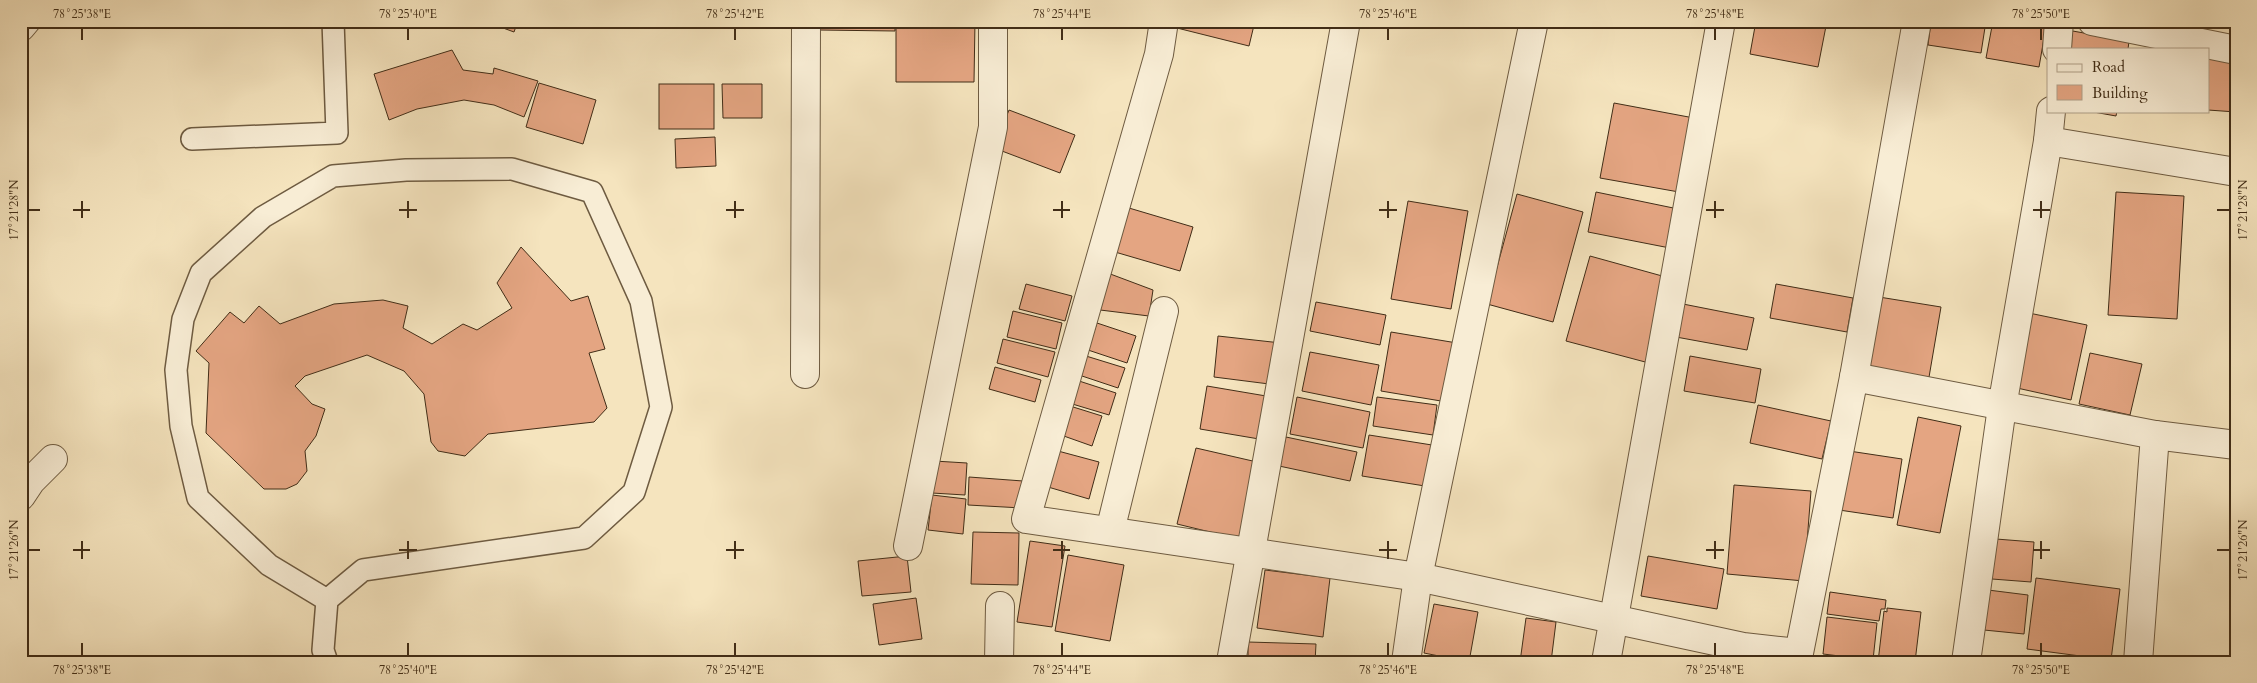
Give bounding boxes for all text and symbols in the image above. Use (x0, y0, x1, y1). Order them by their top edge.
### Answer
text: 78°25'38"E (53, 6, 111, 22)
text: 78°25'40"E (379, 6, 437, 22)
text: 78°25'42"E (706, 6, 764, 22)
text: 78°25'44"E (1033, 6, 1091, 22)
text: 78°25'46"E (1359, 6, 1417, 22)
text: 78°25'48"E (1686, 6, 1744, 22)
text: 78°25'50"E (2012, 6, 2070, 22)
legend (2047, 48, 2210, 112)
text: Road (2092, 57, 2125, 77)
text: Building (2092, 83, 2148, 103)
text: 17°21'28"N (6, 179, 22, 240)
text: 17°21'28"N (2235, 179, 2251, 240)
text: 17°21'26"N (6, 519, 22, 580)
text: 17°21'26"N (2235, 519, 2251, 580)
text: 78°25'38"E (53, 662, 111, 678)
text: 78°25'40"E (379, 662, 437, 678)
text: 78°25'42"E (706, 662, 764, 678)
text: 78°25'44"E (1033, 662, 1091, 678)
text: 78°25'46"E (1359, 662, 1417, 678)
text: 78°25'48"E (1686, 662, 1744, 678)
text: 78°25'50"E (2012, 662, 2070, 678)

